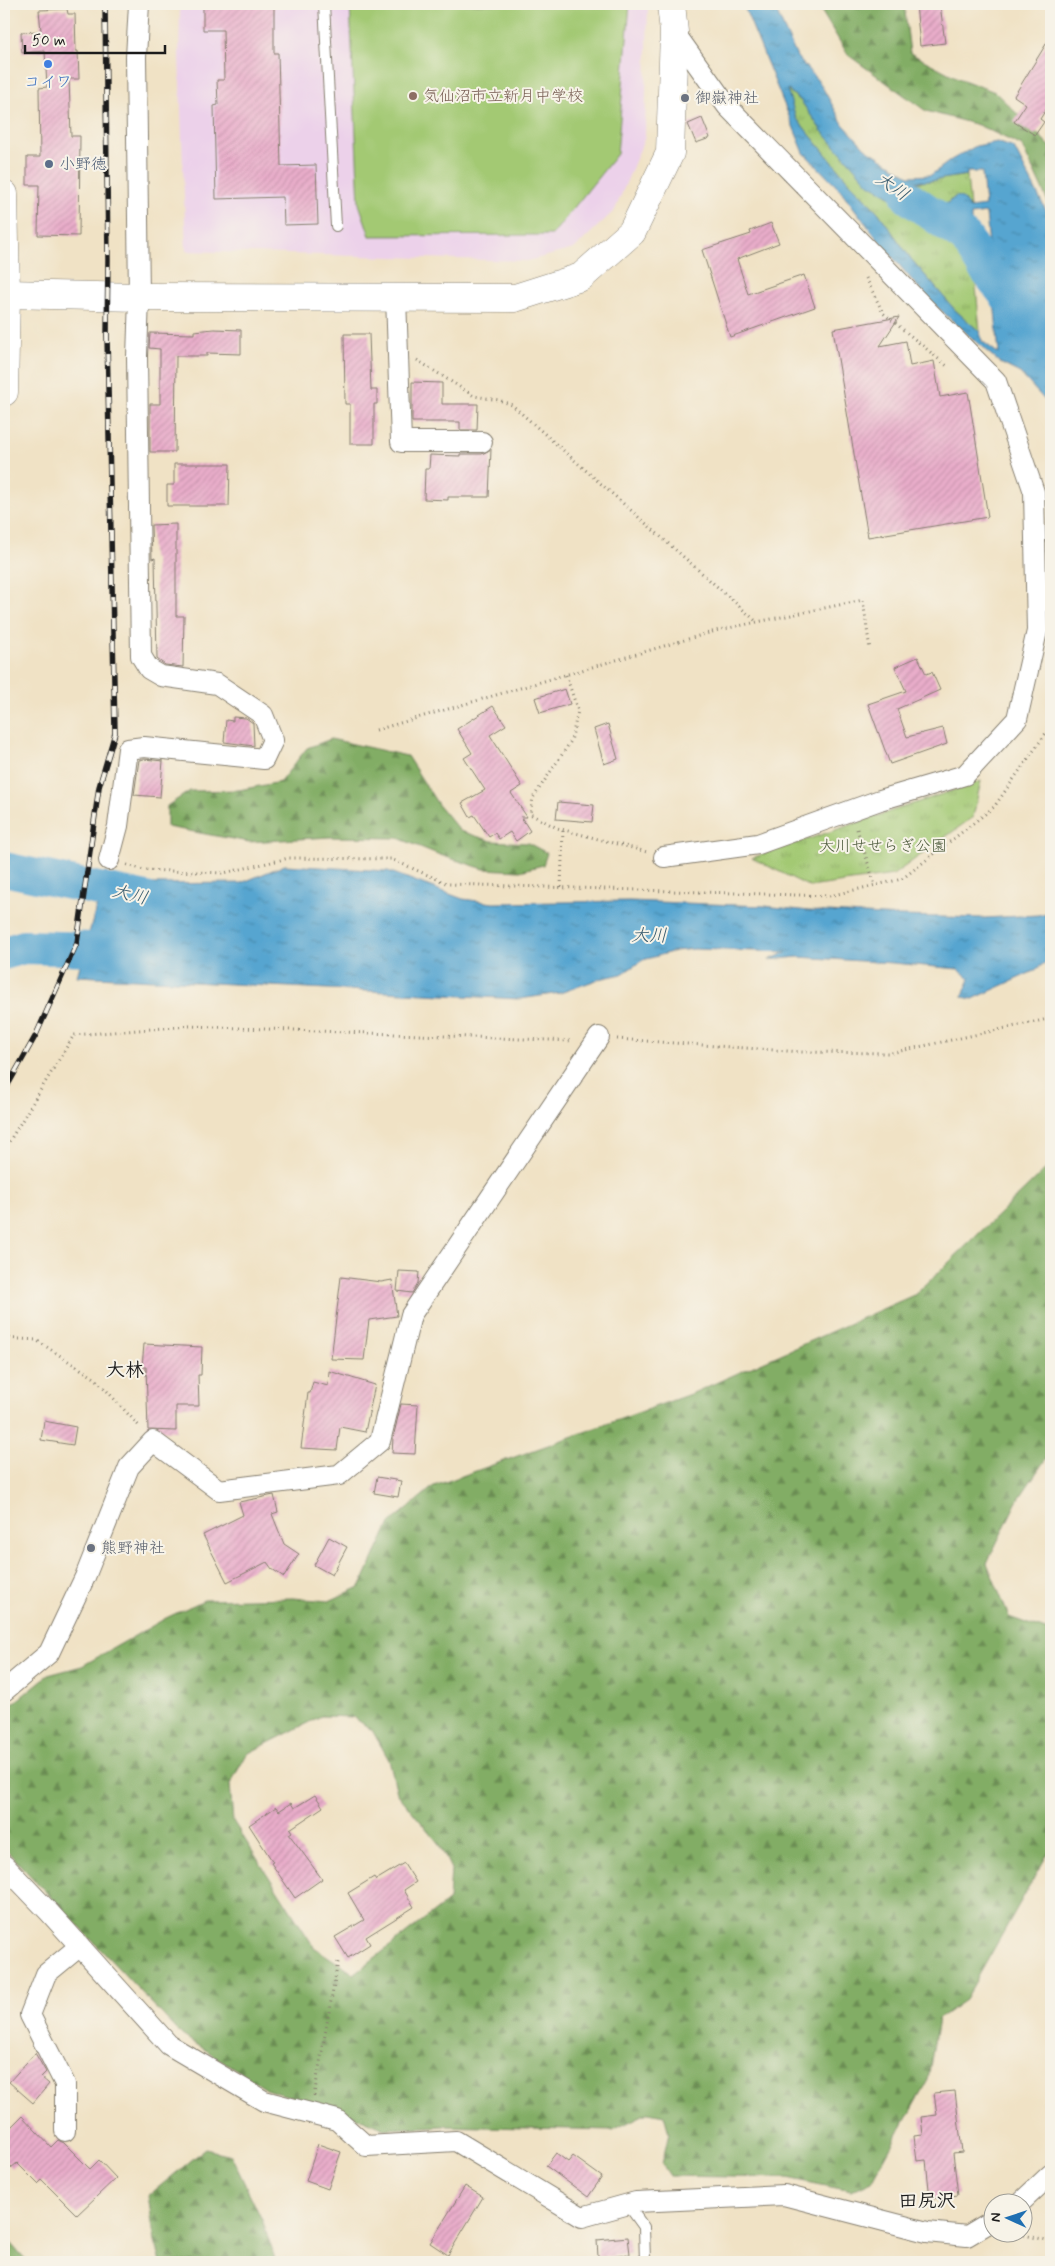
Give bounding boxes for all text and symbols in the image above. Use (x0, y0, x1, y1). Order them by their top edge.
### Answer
scale bar (25, 22, 165, 54)
text: 50 m (32, 31, 66, 51)
marker: コイワ (42, 58, 54, 70)
place label: コイワ (24, 72, 72, 93)
place label: 気仙沼市立新月中学校 (423, 86, 583, 107)
place label: 御嶽神社 (695, 88, 759, 109)
marker: 気仙沼市立新月中学校 (407, 90, 419, 102)
marker: 御嶽神社 (679, 92, 691, 104)
place label: 小野徳 (59, 154, 107, 175)
marker: 小野徳 (43, 158, 55, 170)
water label: 大川 (870, 167, 914, 207)
park label: 大川せせらぎ公園 (819, 836, 947, 857)
water label: 大川 (110, 879, 150, 911)
water label: 大川 (631, 924, 667, 948)
district label: 大林 (106, 1358, 144, 1383)
place label: 熊野神社 (101, 1538, 165, 1559)
marker: 熊野神社 (85, 1542, 97, 1554)
district label: 田尻沢 (898, 2189, 956, 2214)
north arrow (982, 2194, 1032, 2244)
text: N (987, 2212, 1005, 2223)

